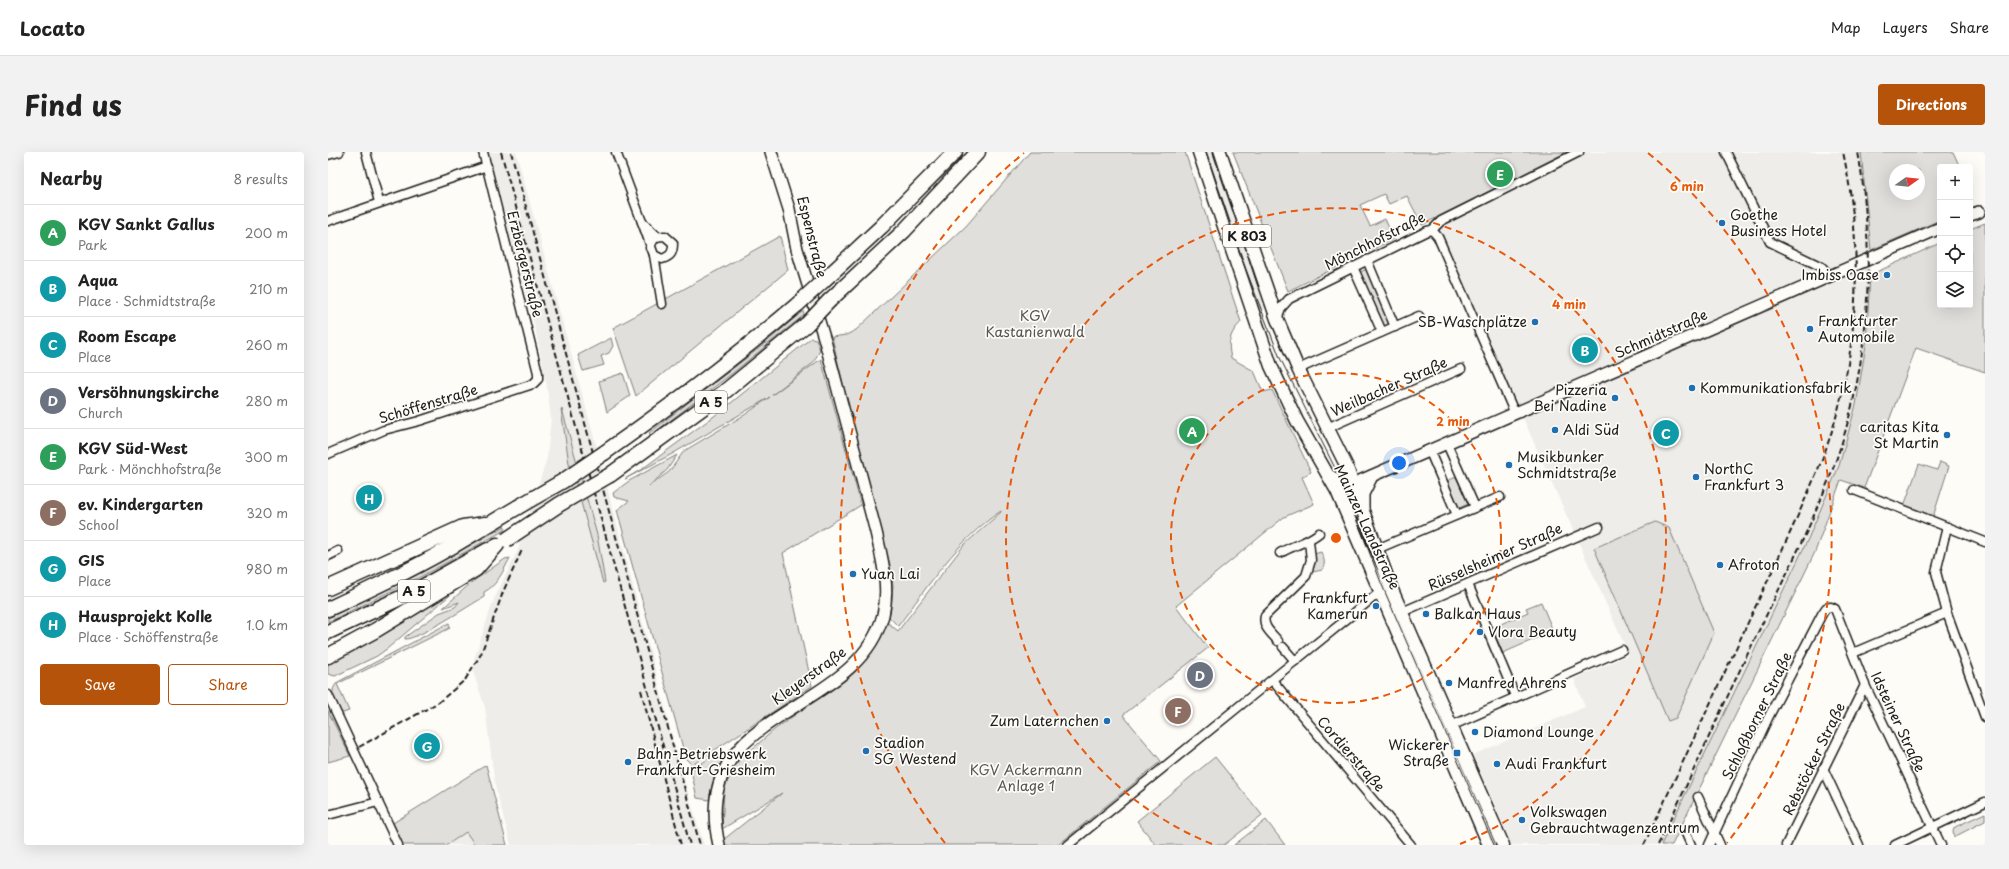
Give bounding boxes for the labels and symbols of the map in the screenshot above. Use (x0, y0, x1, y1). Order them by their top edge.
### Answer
pin: E (1487, 159, 1513, 189)
north arrow (1889, 164, 1925, 200)
text: 6 min (1670, 177, 1704, 195)
street label: Espenstraße (792, 194, 833, 280)
place label: Goethe Business Hotel (1730, 204, 1827, 241)
street label: Mönchhofstraße (1321, 206, 1429, 275)
street label: Erzbergerstraße (502, 208, 549, 319)
marker: Goethe Business Hotel (1717, 218, 1727, 228)
road number: K 803 (1223, 225, 1271, 247)
place label: Imbiss Oase (1801, 264, 1879, 285)
marker: Imbiss Oase (1882, 270, 1892, 280)
text: 4 min (1552, 295, 1586, 313)
street label: Schmidtstraße (1611, 304, 1711, 363)
park label: KGV Kastanienwald (985, 305, 1085, 342)
place label: Frankfurter Automobile (1818, 310, 1898, 347)
place label: SB-Waschplätze (1418, 311, 1527, 332)
marker: SB-Waschplätze (1530, 317, 1540, 327)
marker: Frankfurter Automobile (1805, 324, 1815, 334)
pin: B (1572, 335, 1598, 365)
street label: Weilbacher Straße (1327, 351, 1450, 422)
place label: Kommunikationsfabrik (1700, 377, 1852, 398)
street label: Schöffenstraße (376, 378, 480, 429)
place label: Pizzeria Bei Nadine (1533, 379, 1607, 416)
marker: Kommunikationsfabrik (1687, 383, 1697, 393)
road number: A 5 (695, 391, 727, 413)
marker: Pizzeria Bei Nadine (1610, 393, 1620, 403)
text: 2 min (1436, 412, 1470, 430)
pin: A (1179, 416, 1205, 446)
place label: caritas Kita St Martin (1860, 416, 1939, 453)
pin: C (1653, 418, 1679, 448)
place label: Aldi Süd (1563, 419, 1619, 440)
marker: Aldi Süd (1550, 425, 1560, 435)
marker: caritas Kita St Martin (1942, 430, 1952, 440)
place label: Musikbunker Schmidtstraße (1517, 446, 1617, 483)
your location (1389, 453, 1409, 473)
place label: NorthC Frankfurt 3 (1704, 458, 1784, 495)
marker: Musikbunker Schmidtstraße (1504, 460, 1514, 470)
street label: Mainzer Landstraße (1329, 461, 1406, 593)
marker: NorthC Frankfurt 3 (1691, 472, 1701, 482)
pin: H (356, 483, 382, 513)
street label: Rüsselsheimer Straße (1424, 517, 1565, 596)
centre of rings (1329, 531, 1343, 545)
place label: Afroton (1728, 554, 1780, 575)
marker: Afroton (1715, 560, 1725, 570)
place label: Yuan Lai (861, 563, 920, 584)
marker: Yuan Lai (848, 569, 858, 579)
road number: A 5 (398, 580, 430, 602)
place label: Frankfurt Kamerun (1302, 587, 1368, 624)
marker: Frankfurt Kamerun (1371, 601, 1381, 611)
place label: Balkan Haus (1434, 603, 1521, 624)
marker: Balkan Haus (1421, 609, 1431, 619)
place label: Vlora Beauty (1488, 621, 1577, 642)
marker: Vlora Beauty (1475, 627, 1485, 637)
street label: Kleyerstraße (767, 641, 850, 710)
street label: Schloßborner Straße (1716, 648, 1797, 783)
pin: D (1187, 660, 1213, 690)
street label: Idsteiner Straße (1866, 668, 1931, 775)
place label: Manfred Ahrens (1457, 672, 1567, 693)
marker: Manfred Ahrens (1444, 678, 1454, 688)
pin: F (1165, 696, 1191, 726)
street label: Rebstöcker Straße (1777, 699, 1850, 819)
place label: Zum Laternchen (990, 710, 1099, 731)
street label: Cordierstraße (1312, 711, 1390, 796)
marker: Zum Laternchen (1102, 716, 1112, 726)
place label: Diamond Lounge (1483, 721, 1595, 742)
marker: Diamond Lounge (1470, 727, 1480, 737)
pin: G (414, 731, 440, 761)
place label: Stadion SG Westend (874, 732, 957, 769)
place label: Wickerer Straße (1388, 734, 1450, 771)
place label: Bahn-Betriebswerk Frankfurt-Griesheim (636, 743, 776, 780)
marker: Stadion SG Westend (861, 746, 871, 756)
marker: Wickerer Straße (1452, 748, 1462, 758)
place label: Audi Frankfurt (1505, 753, 1607, 774)
marker: Bahn-Betriebswerk Frankfurt-Griesheim (623, 757, 633, 767)
park label: KGV Ackermann Anlage 1 (970, 759, 1082, 796)
marker: Audi Frankfurt (1492, 759, 1502, 769)
place label: Volkswagen Gebrauchtwagenzentrum (1530, 801, 1700, 838)
marker: Volkswagen Gebrauchtwagenzentrum (1517, 815, 1527, 825)

